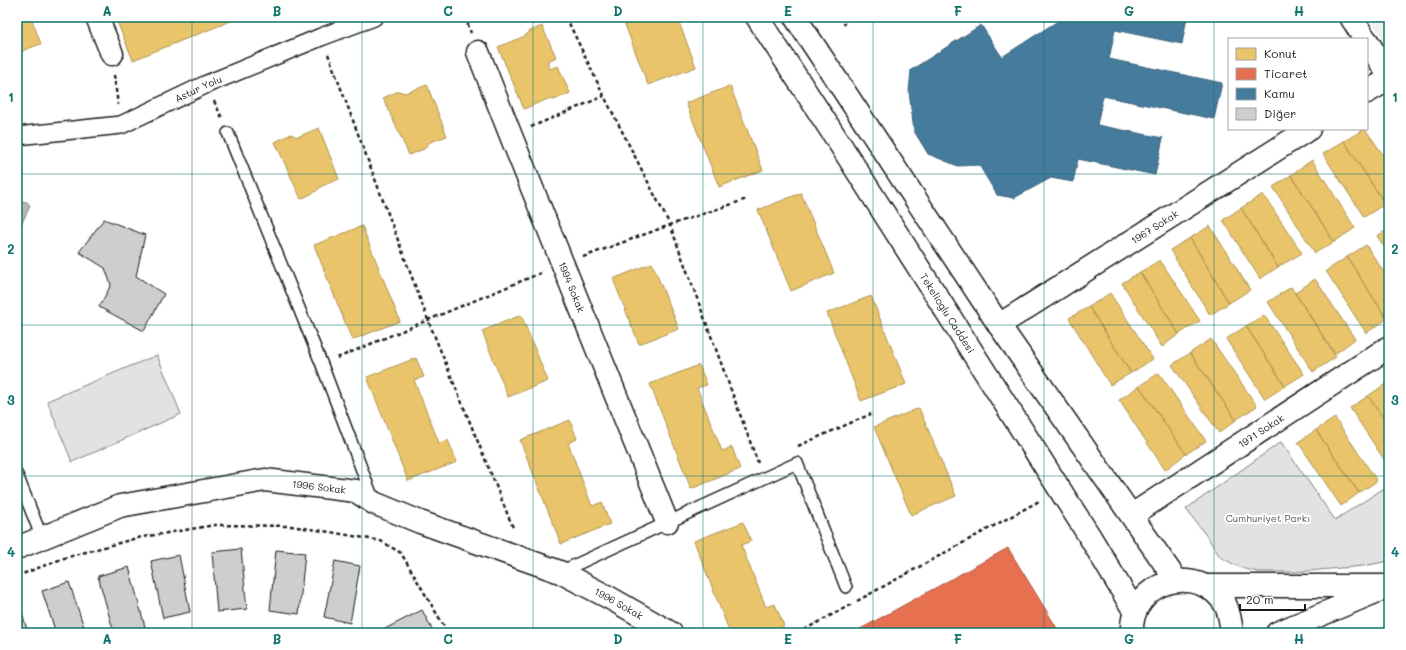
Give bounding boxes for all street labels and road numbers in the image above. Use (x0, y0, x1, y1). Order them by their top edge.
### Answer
street label: Astur Yolu (172, 72, 224, 105)
street label: 1967 Sokak (1128, 206, 1181, 247)
street label: 1994 Sokak (555, 259, 589, 314)
street label: Tekelioglu Caddesi (917, 270, 978, 356)
street label: 1971 Sokak (1235, 411, 1287, 451)
street label: 1996 Sokak (291, 476, 347, 497)
street label: 1996 Sokak (592, 584, 646, 623)

